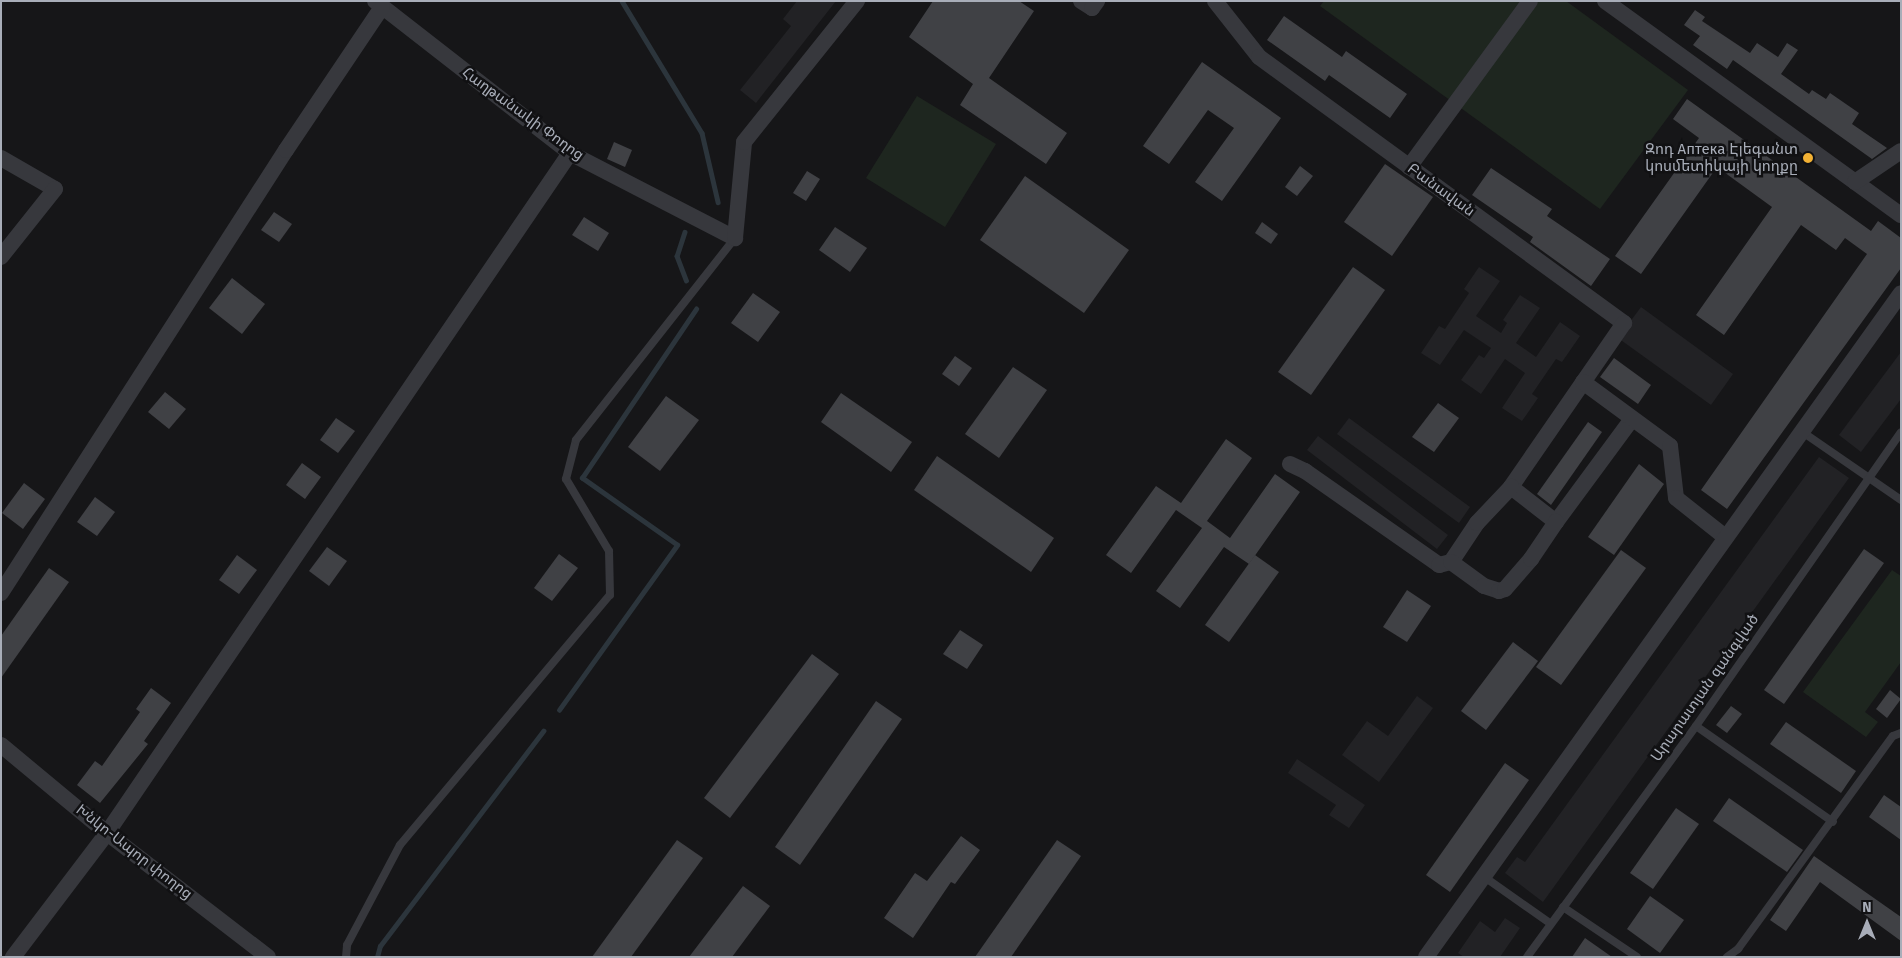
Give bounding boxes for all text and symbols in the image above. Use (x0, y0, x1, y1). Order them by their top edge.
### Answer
street label: Հաղթանակի Փողոց (459, 64, 587, 164)
place label: Զոդ Аптека Էլեգանտ կոսմետիկայի կողքը (1645, 140, 1798, 175)
marker: Զոդ Аптека Էլեգանտ կոսմետիկայի կողքը (1802, 152, 1814, 164)
street label: Բանավան (1404, 160, 1478, 220)
street label: Արարատյան զանգված (1647, 611, 1763, 765)
street label: Խնկո-Ապոր փողոց (72, 801, 196, 903)
north arrow (1842, 898, 1892, 948)
text: N (1862, 899, 1872, 916)

